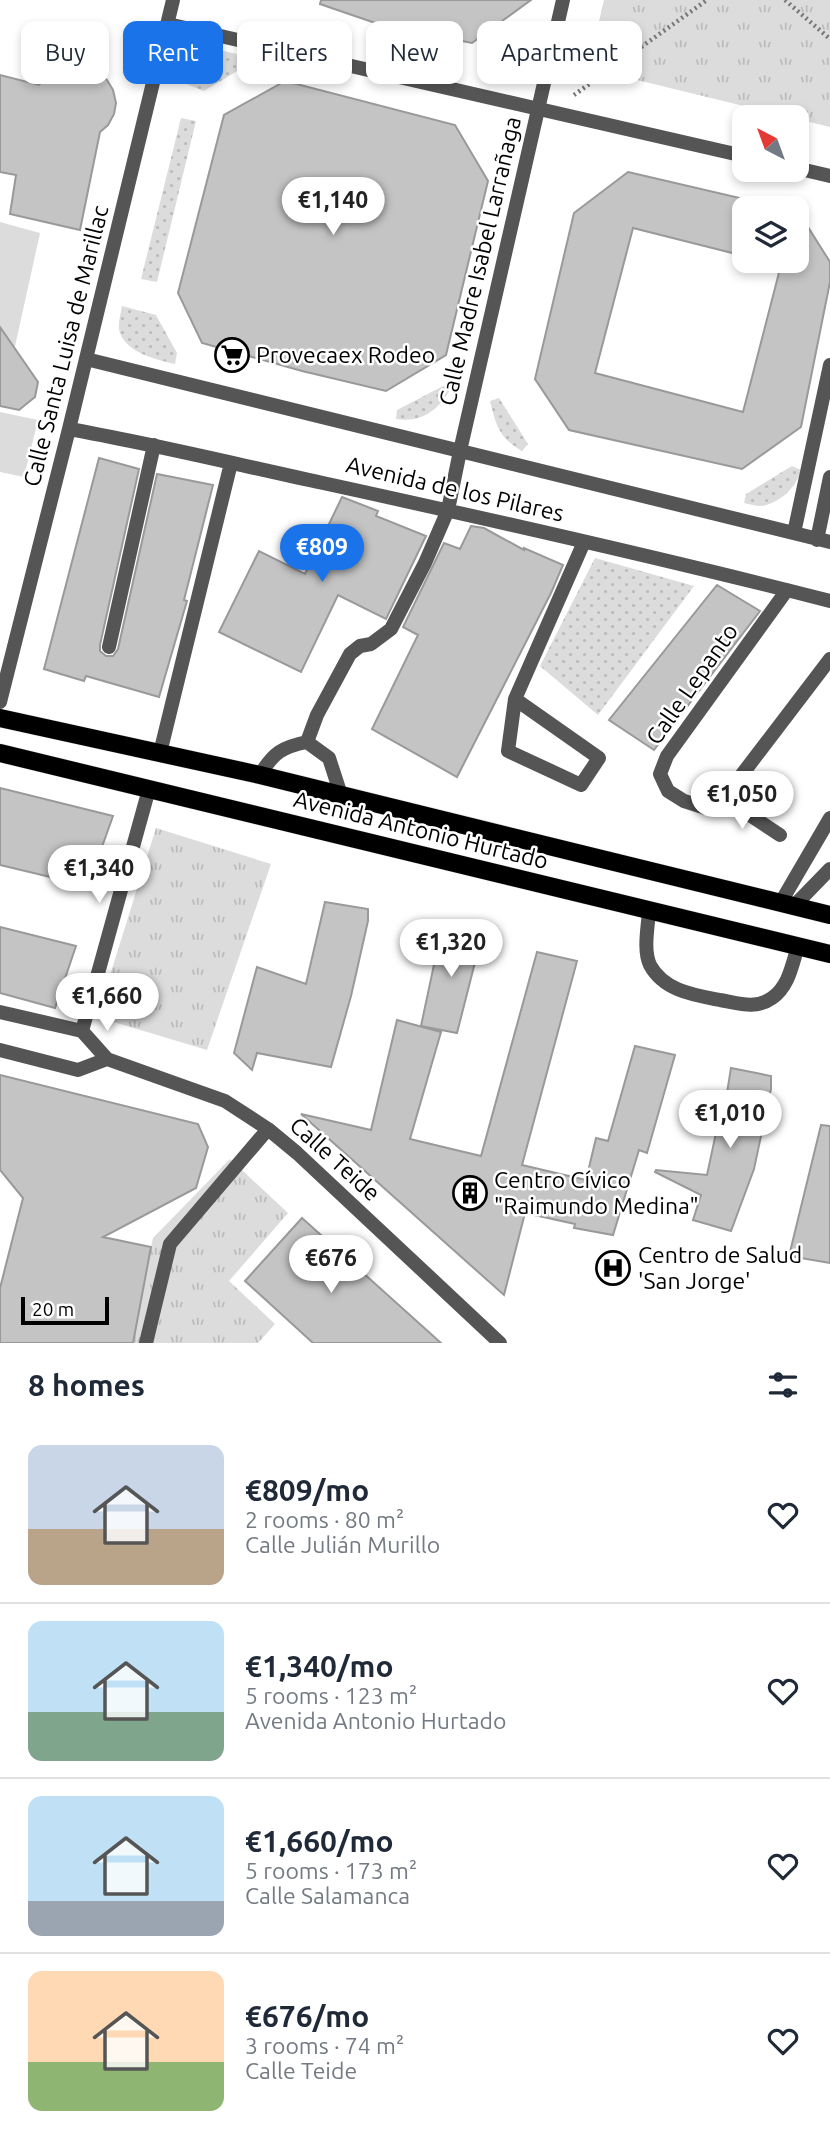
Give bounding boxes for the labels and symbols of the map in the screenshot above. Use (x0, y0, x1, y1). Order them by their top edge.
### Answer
north arrow (732, 105, 808, 182)
street label: Calle Madre Isabel Larrañaga (434, 114, 525, 408)
pin: €1,140 (276, 177, 390, 237)
street label: Calle Santa Luisa de Marillac (18, 202, 113, 489)
supermarket icon: Provecaex Rodeo (213, 336, 251, 374)
place label: Provecaex Rodeo (256, 342, 435, 367)
street label: Avenida de los Pilares (344, 451, 566, 526)
pin: €809 (281, 524, 363, 584)
street label: Calle Lepanto (641, 619, 742, 749)
pin: €1,050 (685, 772, 799, 831)
street label: Avenida Antonio Hurtado (291, 786, 551, 873)
pin: €1,340 (42, 846, 156, 905)
pin: €1,320 (394, 920, 508, 979)
pin: €1,660 (50, 974, 164, 1033)
pin: €1,010 (673, 1090, 787, 1150)
street label: Calle Teide (285, 1112, 385, 1205)
place label: Centro Cívico "Raimundo Medina" (494, 1167, 699, 1218)
building icon: Centro Cívico "Raimundo Medina" (451, 1174, 489, 1212)
pin: €676 (290, 1236, 372, 1295)
place label: Centro de Salud 'San Jorge' (638, 1242, 802, 1293)
hospital icon: Centro de Salud 'San Jorge' (594, 1249, 632, 1287)
scale bar (21, 1294, 108, 1326)

